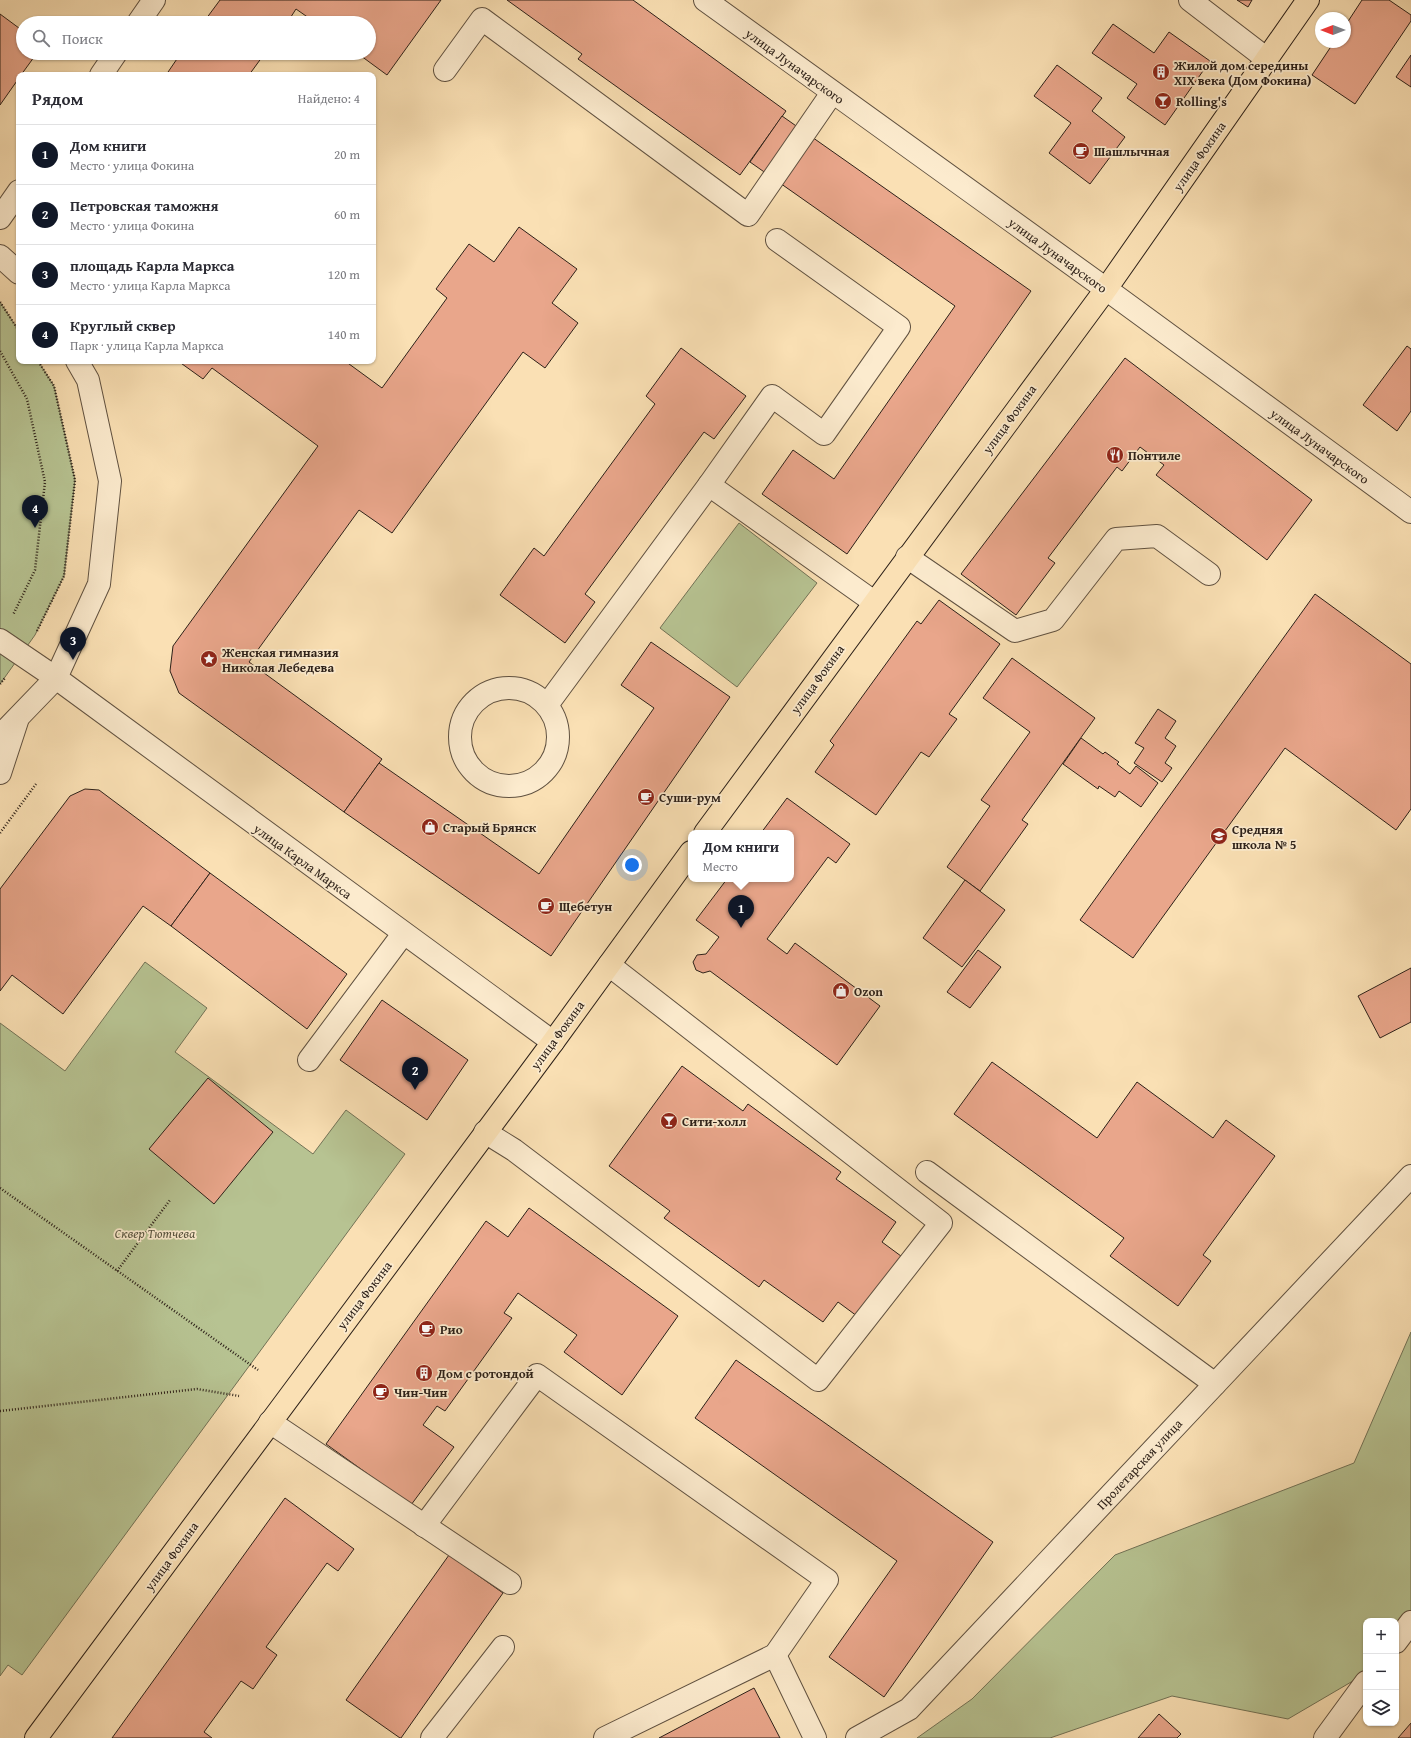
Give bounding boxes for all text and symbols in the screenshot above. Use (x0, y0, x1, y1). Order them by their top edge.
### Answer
north arrow (1315, 12, 1351, 48)
search box (16, 16, 376, 60)
street label: улица Луначарского (741, 23, 848, 109)
icon: search (30, 27, 52, 49)
text: Поиск (62, 28, 103, 49)
place label: Жилой дом середины XIX века (Дом Фокина) (1173, 56, 1311, 90)
building icon: Жилой дом середины XIX века (Дом Фокина) (1151, 62, 1171, 82)
text: Рядом (32, 86, 83, 111)
text: Найдено: 4 (298, 89, 360, 108)
bar icon: Rolling's (1153, 91, 1173, 111)
place label: Rolling's (1176, 92, 1227, 111)
street label: улица Фокина (1168, 117, 1231, 196)
text: Дом книги (70, 135, 146, 156)
cafe icon: Шашлычная (1071, 141, 1091, 161)
place label: Шашлычная (1094, 142, 1170, 161)
text: 1 (42, 145, 48, 164)
text: 20 m (334, 145, 360, 164)
text: Место · улица Фокина (70, 156, 194, 175)
text: Петровская таможня (70, 195, 219, 216)
text: 2 (42, 205, 48, 224)
text: 60 m (334, 205, 360, 224)
street label: улица Луначарского (1004, 212, 1111, 298)
text: Место · улица Фокина (70, 216, 194, 235)
text: площадь Карла Маркса (70, 255, 234, 276)
text: 3 (42, 265, 48, 284)
text: 120 m (328, 265, 360, 284)
text: Место · улица Карла Маркса (70, 276, 230, 295)
text: Круглый сквер (70, 315, 176, 336)
text: 4 (42, 325, 48, 344)
text: 140 m (328, 325, 360, 344)
text: Парк · улица Карла Маркса (70, 336, 224, 355)
street label: улица Фокина (977, 380, 1041, 459)
street label: улица Луначарского (1266, 403, 1373, 489)
restaurant icon: Понтиле (1105, 445, 1125, 465)
place label: Понтиле (1128, 446, 1181, 465)
pin: 4 (22, 495, 48, 528)
pin: 3 (60, 627, 86, 660)
street label: улица Фокина (785, 640, 849, 719)
place label: Женская гимназия Николая Лебедева (221, 643, 339, 677)
place icon: Женская гимназия Николая Лебедева (199, 649, 219, 669)
cafe icon: Суши-рум (636, 787, 656, 807)
place label: Суши-рум (659, 788, 721, 807)
shop icon: Старый Брянск (420, 817, 440, 837)
place label: Старый Брянск (443, 818, 537, 837)
street label: улица Карла Маркса (249, 819, 356, 904)
place label: Средняя школа № 5 (1232, 820, 1297, 854)
school or university icon: Средняя школа № 5 (1209, 826, 1229, 846)
popup (688, 830, 794, 882)
text: Дом книги (703, 836, 779, 857)
your location (622, 855, 642, 875)
text: Место (703, 857, 738, 876)
pin: 1 (728, 895, 754, 928)
cafe icon: Щебетун (536, 896, 556, 916)
place label: Щебетун (559, 897, 612, 916)
shop icon: Ozon (831, 981, 851, 1001)
place label: Ozon (854, 982, 883, 1001)
street label: улица Фокина (525, 996, 589, 1075)
pin: 2 (402, 1057, 428, 1090)
bar icon: Сити-холл (659, 1111, 679, 1131)
place label: Сити-холл (682, 1112, 747, 1131)
park label: Сквер Тютчева (115, 1224, 195, 1243)
street label: улица Фокина (332, 1256, 397, 1334)
cafe icon: Рио (417, 1319, 437, 1339)
place label: Рио (440, 1320, 463, 1339)
building icon: Дом с ротондой (414, 1363, 434, 1383)
place label: Дом с ротондой (436, 1364, 534, 1383)
cafe icon: Чин-Чин (371, 1382, 391, 1402)
place label: Чин-Чин (394, 1383, 447, 1402)
street label: Пролетарская улица (1092, 1414, 1187, 1514)
street label: улица Фокина (139, 1517, 203, 1596)
map controls (1363, 1618, 1399, 1726)
button: + (1363, 1618, 1399, 1654)
button: − (1363, 1654, 1399, 1690)
button: layers (1363, 1690, 1399, 1726)

